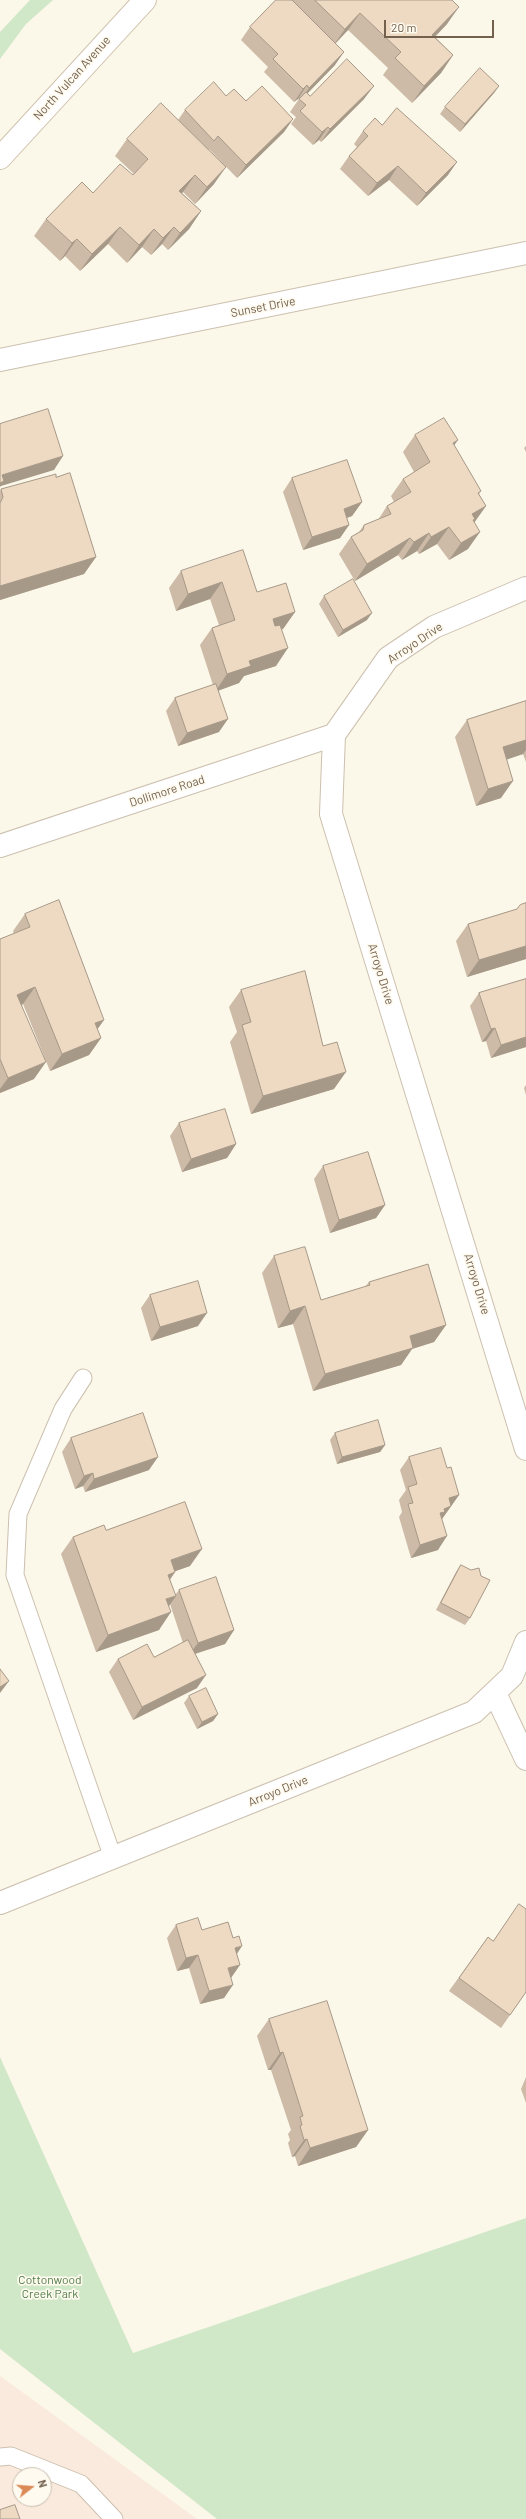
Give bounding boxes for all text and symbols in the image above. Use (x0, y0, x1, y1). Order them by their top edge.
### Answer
scale bar (386, 12, 496, 38)
text: 20 m (391, 20, 417, 34)
street label: North Vulcan Avenue (31, 33, 113, 123)
street label: Sunset Drive (229, 294, 297, 320)
street label: Arroyo Drive (385, 619, 445, 667)
street label: Dollimore Road (127, 772, 207, 810)
street label: Arroyo Drive (365, 942, 397, 1006)
street label: Arroyo Drive (461, 1252, 493, 1316)
street label: Arroyo Drive (246, 1772, 310, 1810)
park label: Cottonwood Creek Park (18, 2273, 82, 2301)
north arrow (12, 2467, 52, 2507)
text: N (36, 2478, 50, 2489)

